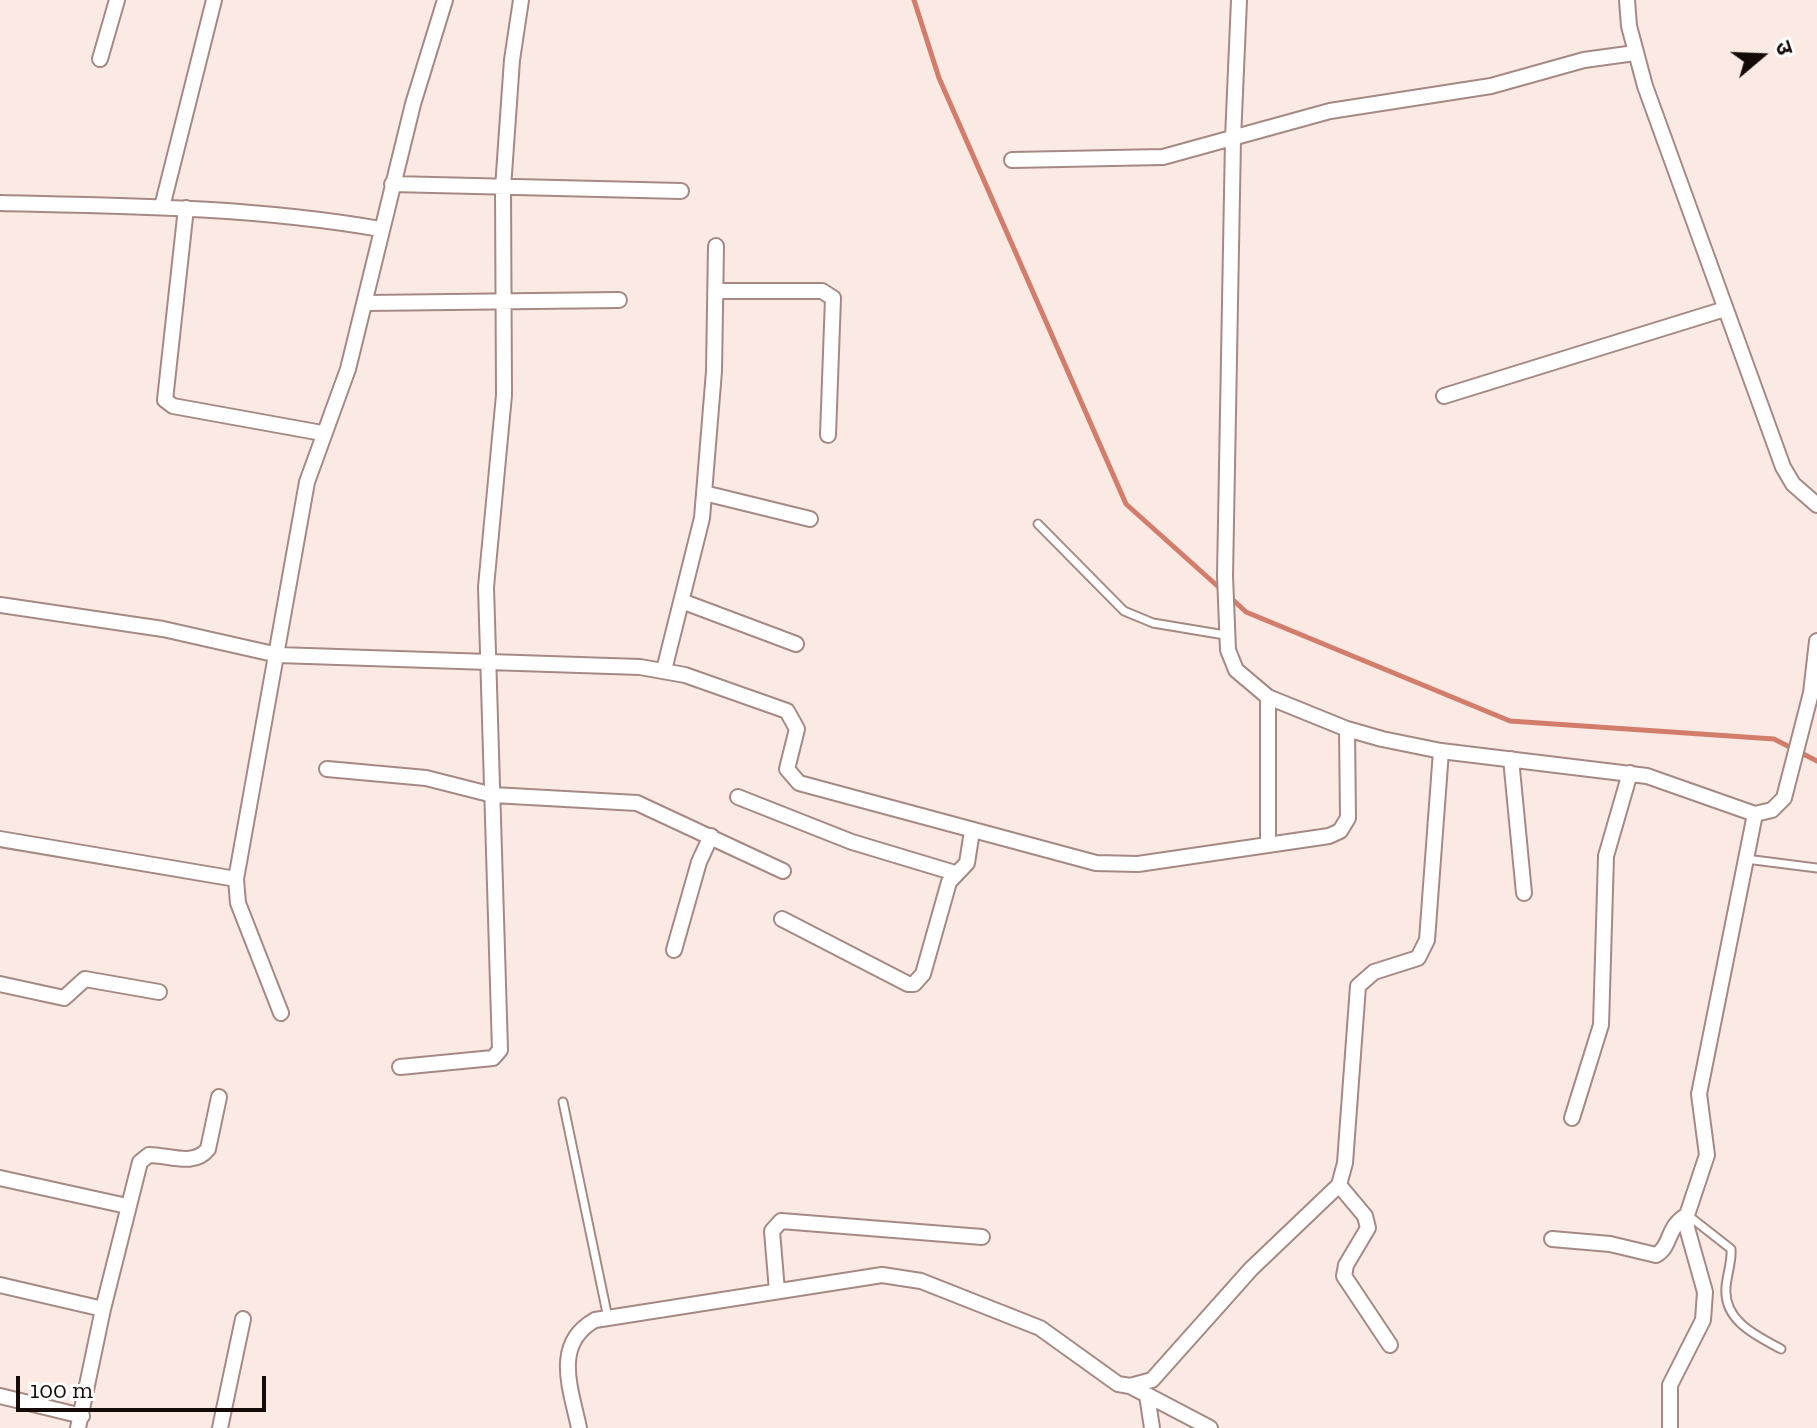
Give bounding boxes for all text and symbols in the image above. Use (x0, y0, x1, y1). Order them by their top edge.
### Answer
north arrow (1721, 16, 1801, 96)
text: उ (1769, 38, 1799, 59)
scale bar (20, 1360, 270, 1410)
text: 100 m (30, 1375, 93, 1404)

